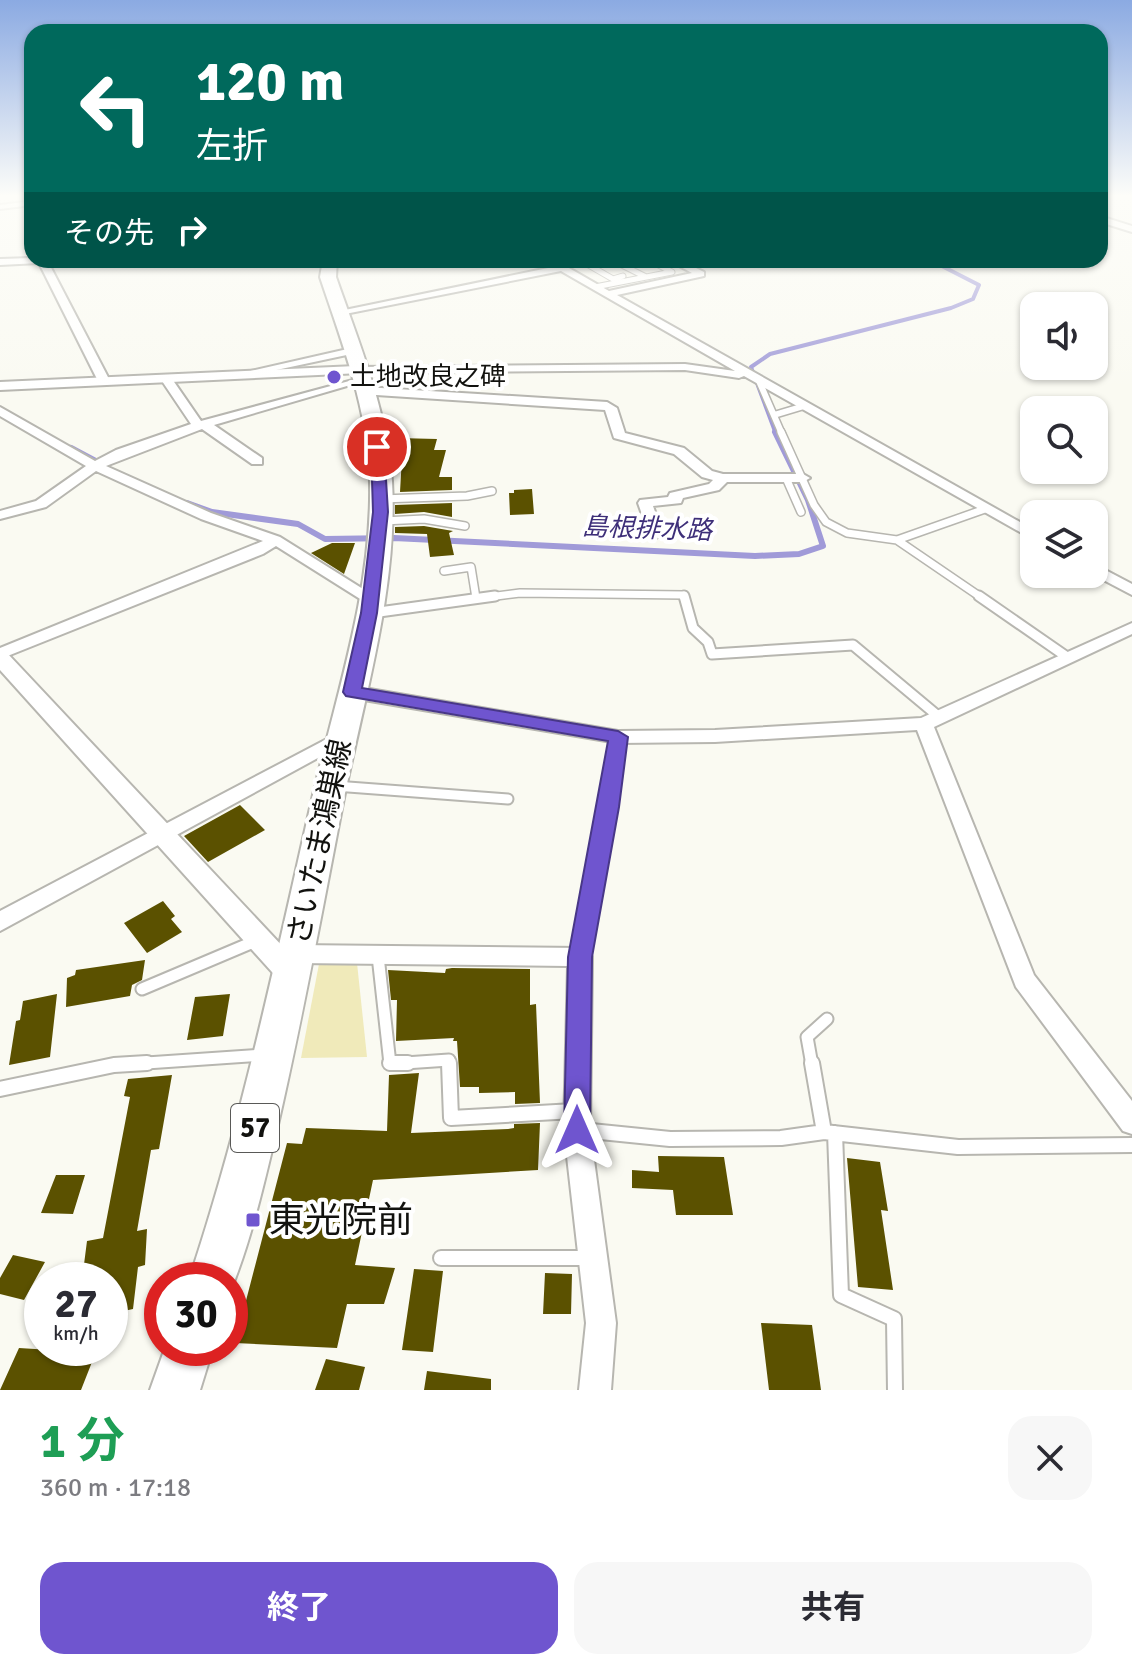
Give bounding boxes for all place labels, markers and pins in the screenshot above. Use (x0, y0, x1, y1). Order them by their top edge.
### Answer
place label: 土地改良之碑 (350, 361, 506, 393)
marker: 土地改良之碑 (325, 368, 343, 386)
pin (343, 413, 411, 481)
place label: 東光院前 (269, 1198, 413, 1243)
marker: 東光院前 (244, 1211, 262, 1229)

